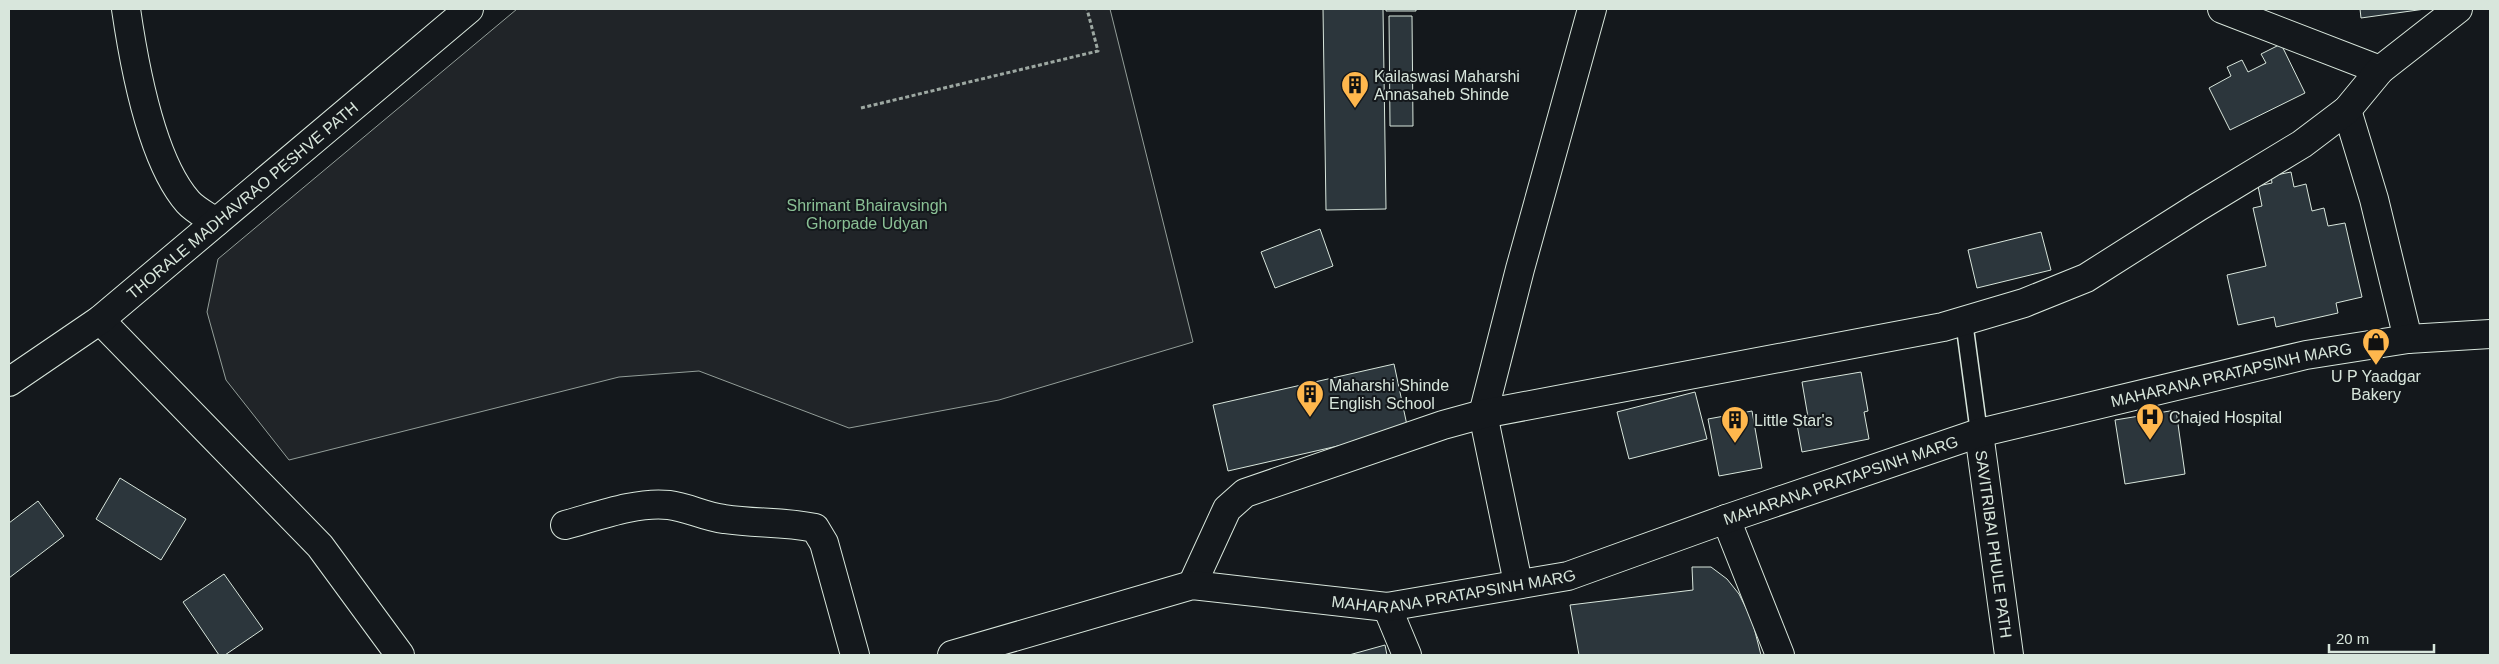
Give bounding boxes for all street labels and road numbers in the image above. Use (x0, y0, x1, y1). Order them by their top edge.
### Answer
street label: THORALE MADHAVRAO PESHVE PATH (123, 98, 361, 302)
street label: MAHARANA PRATAPSINH MARG (2109, 339, 2353, 410)
street label: MAHARANA PRATAPSINH MARG (1721, 432, 1960, 528)
street label: SAVITRIBAI PHULE PATH (1973, 449, 2015, 639)
street label: MAHARANA PRATAPSINH MARG (1331, 565, 1578, 616)

